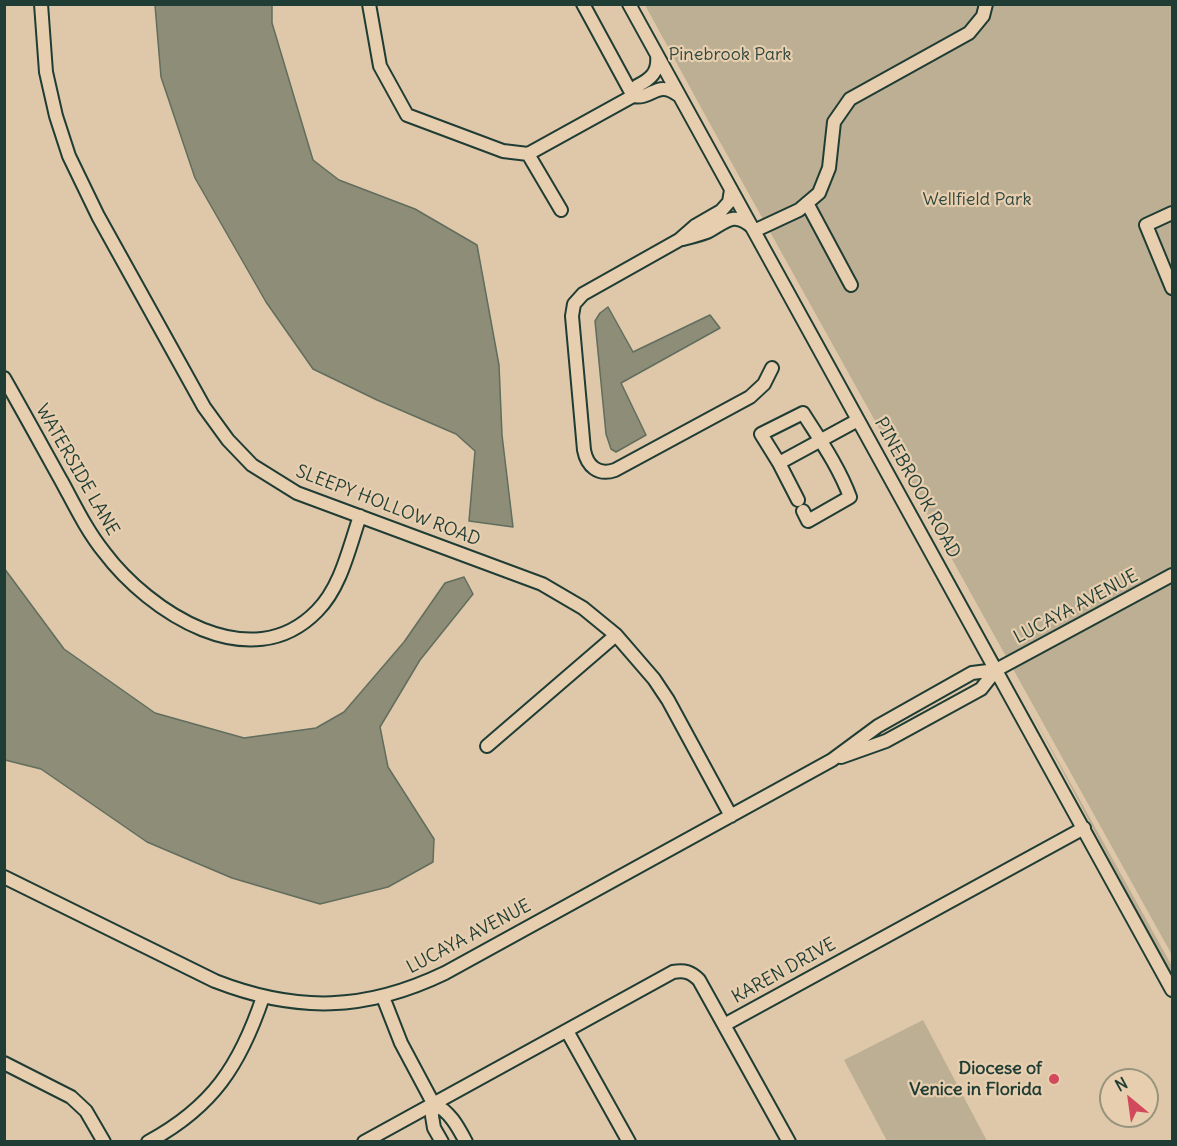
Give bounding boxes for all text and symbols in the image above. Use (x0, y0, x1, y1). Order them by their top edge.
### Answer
park label: Pinebrook Park (669, 44, 791, 66)
park label: Wellfield Park (922, 189, 1032, 211)
street label: WATERSIDE LANE (31, 401, 123, 539)
street label: PINEBROOK ROAD (869, 414, 965, 562)
street label: SLEEPY HOLLOW ROAD (293, 461, 483, 551)
street label: LUCAYA AVENUE (1010, 565, 1142, 649)
street label: LUCAYA AVENUE (403, 895, 535, 979)
street label: KAREN DRIVE (728, 934, 840, 1008)
place label: Diocese of Venice in Florida (909, 1058, 1042, 1100)
north arrow (1099, 1068, 1159, 1128)
marker: Diocese of Venice in Florida (1047, 1072, 1061, 1086)
text: N (1112, 1073, 1131, 1095)

